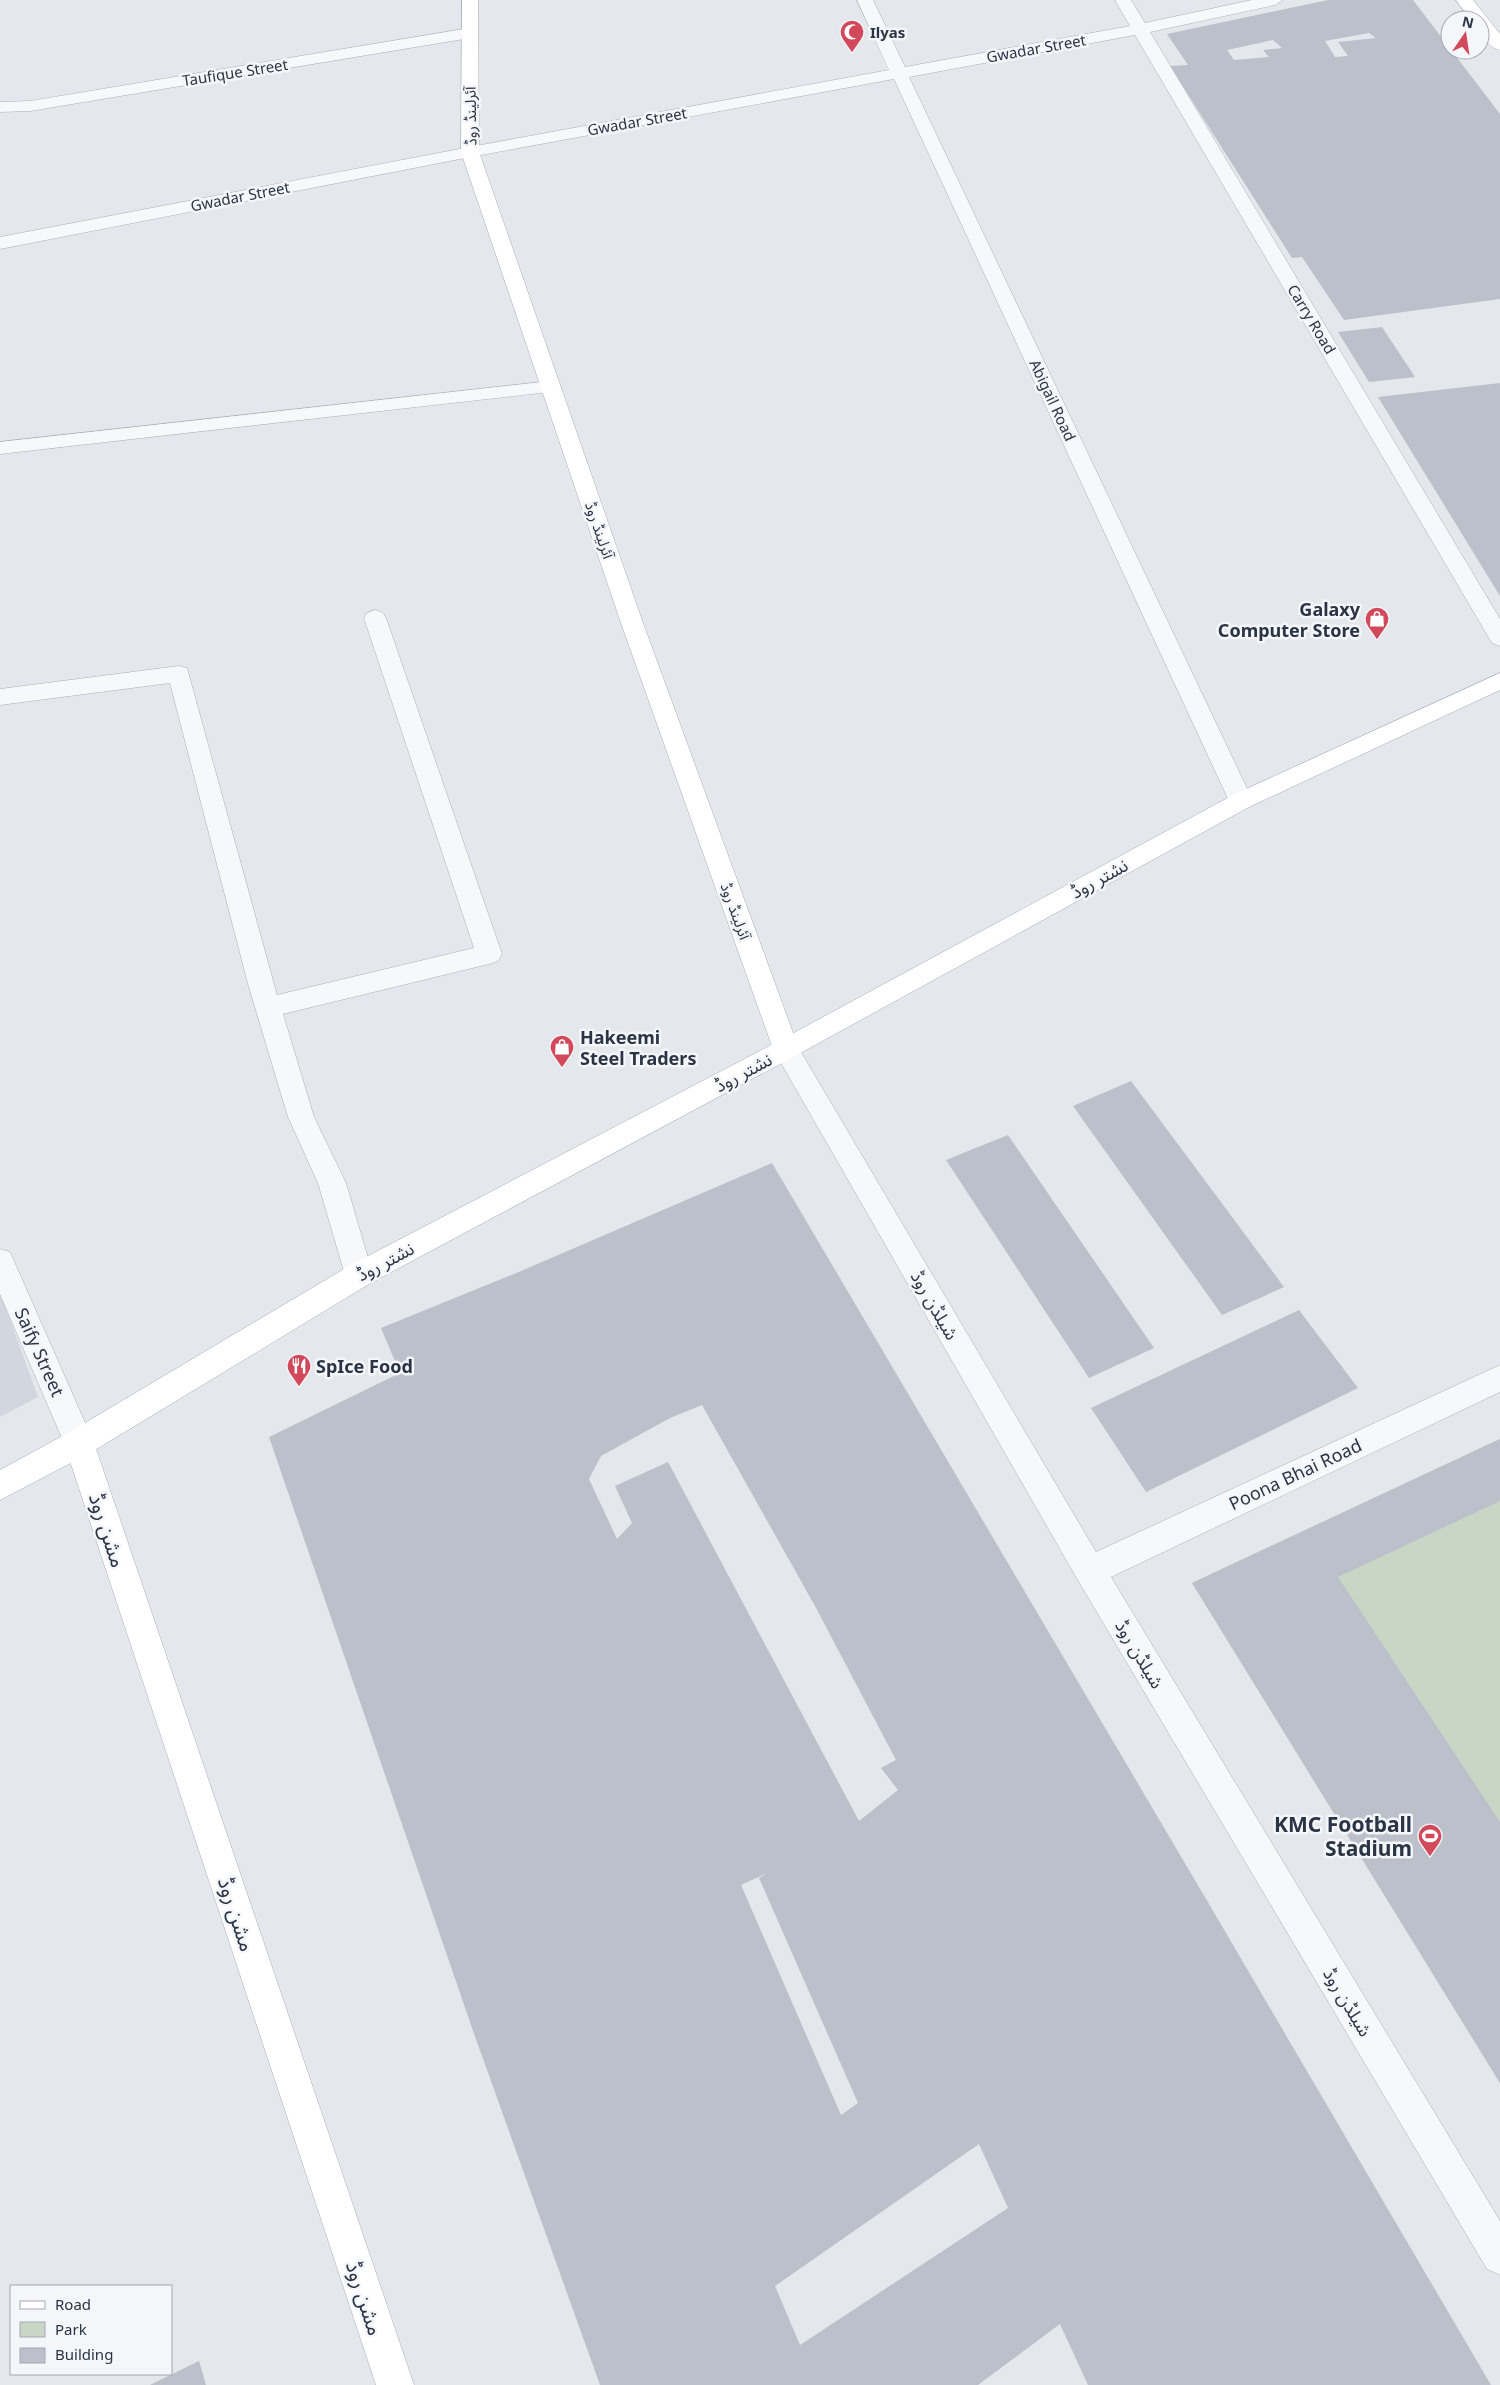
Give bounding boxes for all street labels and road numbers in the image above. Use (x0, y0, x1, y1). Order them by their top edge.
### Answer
street label: Gwadar Street (985, 29, 1088, 67)
street label: Taufique Street (181, 54, 290, 90)
street label: آئرلینڈ روڈ (459, 86, 481, 146)
street label: Gwadar Street (586, 102, 689, 140)
street label: Gwadar Street (189, 176, 292, 215)
street label: Carry Road (1283, 280, 1341, 358)
street label: Abigail Road (1025, 356, 1081, 444)
street label: آئرلینڈ روڈ (581, 499, 619, 562)
street label: نشتر روڈ (1066, 852, 1132, 904)
street label: آئرلینڈ روڈ (717, 880, 756, 943)
street label: نشتر روڈ (710, 1047, 776, 1097)
street label: نشتر روڈ (352, 1236, 418, 1286)
street label: شیلڈن روڈ (906, 1266, 964, 1344)
street label: Saify Street (10, 1304, 70, 1401)
street label: Poona Bhai Road (1225, 1433, 1365, 1515)
street label: مشن روڈ (83, 1489, 133, 1571)
street label: شیلڈن روڈ (1110, 1615, 1170, 1693)
street label: مشن روڈ (212, 1873, 262, 1955)
street label: شیلڈن روڈ (1318, 1963, 1378, 2041)
street label: مشن روڈ (340, 2257, 390, 2339)

